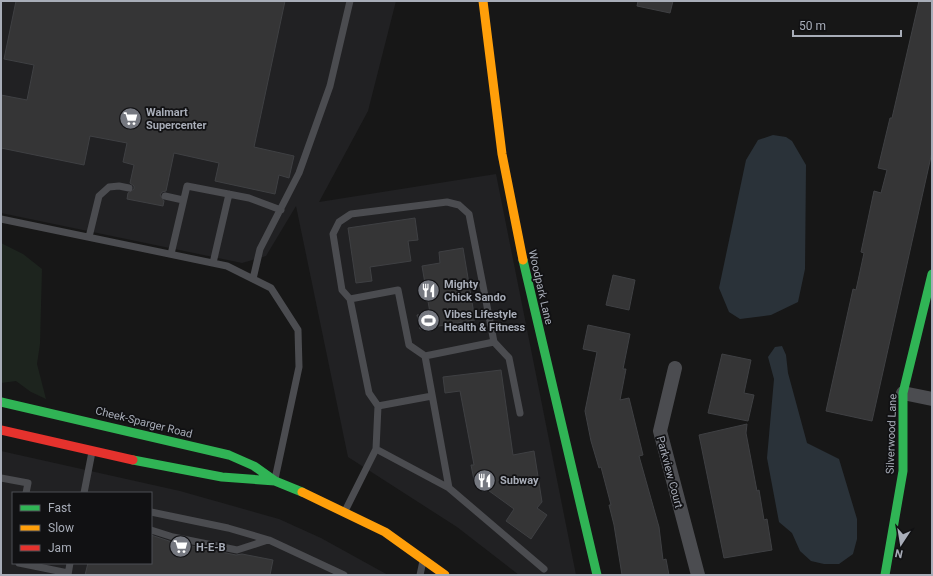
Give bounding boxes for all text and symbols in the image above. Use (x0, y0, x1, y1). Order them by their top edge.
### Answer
scale bar (793, 12, 901, 38)
text: 50 m (799, 19, 826, 33)
supermarket icon: Walmart Supercenter (118, 105, 144, 131)
place label: Walmart Supercenter (146, 106, 207, 132)
street label: Woodpark Lane (526, 248, 555, 326)
restaurant icon: Mighty Chick Sando (416, 277, 442, 303)
place label: Mighty Chick Sando (444, 278, 506, 304)
sports icon: Vibes Lifestyle Health & Fitness (416, 307, 442, 333)
place label: Vibes Lifestyle Health & Fitness (444, 308, 526, 334)
street label: Silverwood Lane (884, 393, 899, 474)
street label: Cheek-Sparger Road (94, 404, 194, 441)
street label: Parkview Court (654, 435, 685, 510)
restaurant icon: Subway (471, 467, 497, 493)
place label: Subway (500, 474, 539, 487)
legend (12, 492, 152, 564)
text: Fast (48, 501, 71, 515)
text: Slow (48, 521, 74, 535)
north arrow (881, 524, 921, 564)
supermarket icon: H-E-B (168, 534, 194, 560)
text: Jam (48, 541, 72, 555)
place label: H-E-B (196, 541, 226, 554)
text: N (894, 546, 904, 560)

